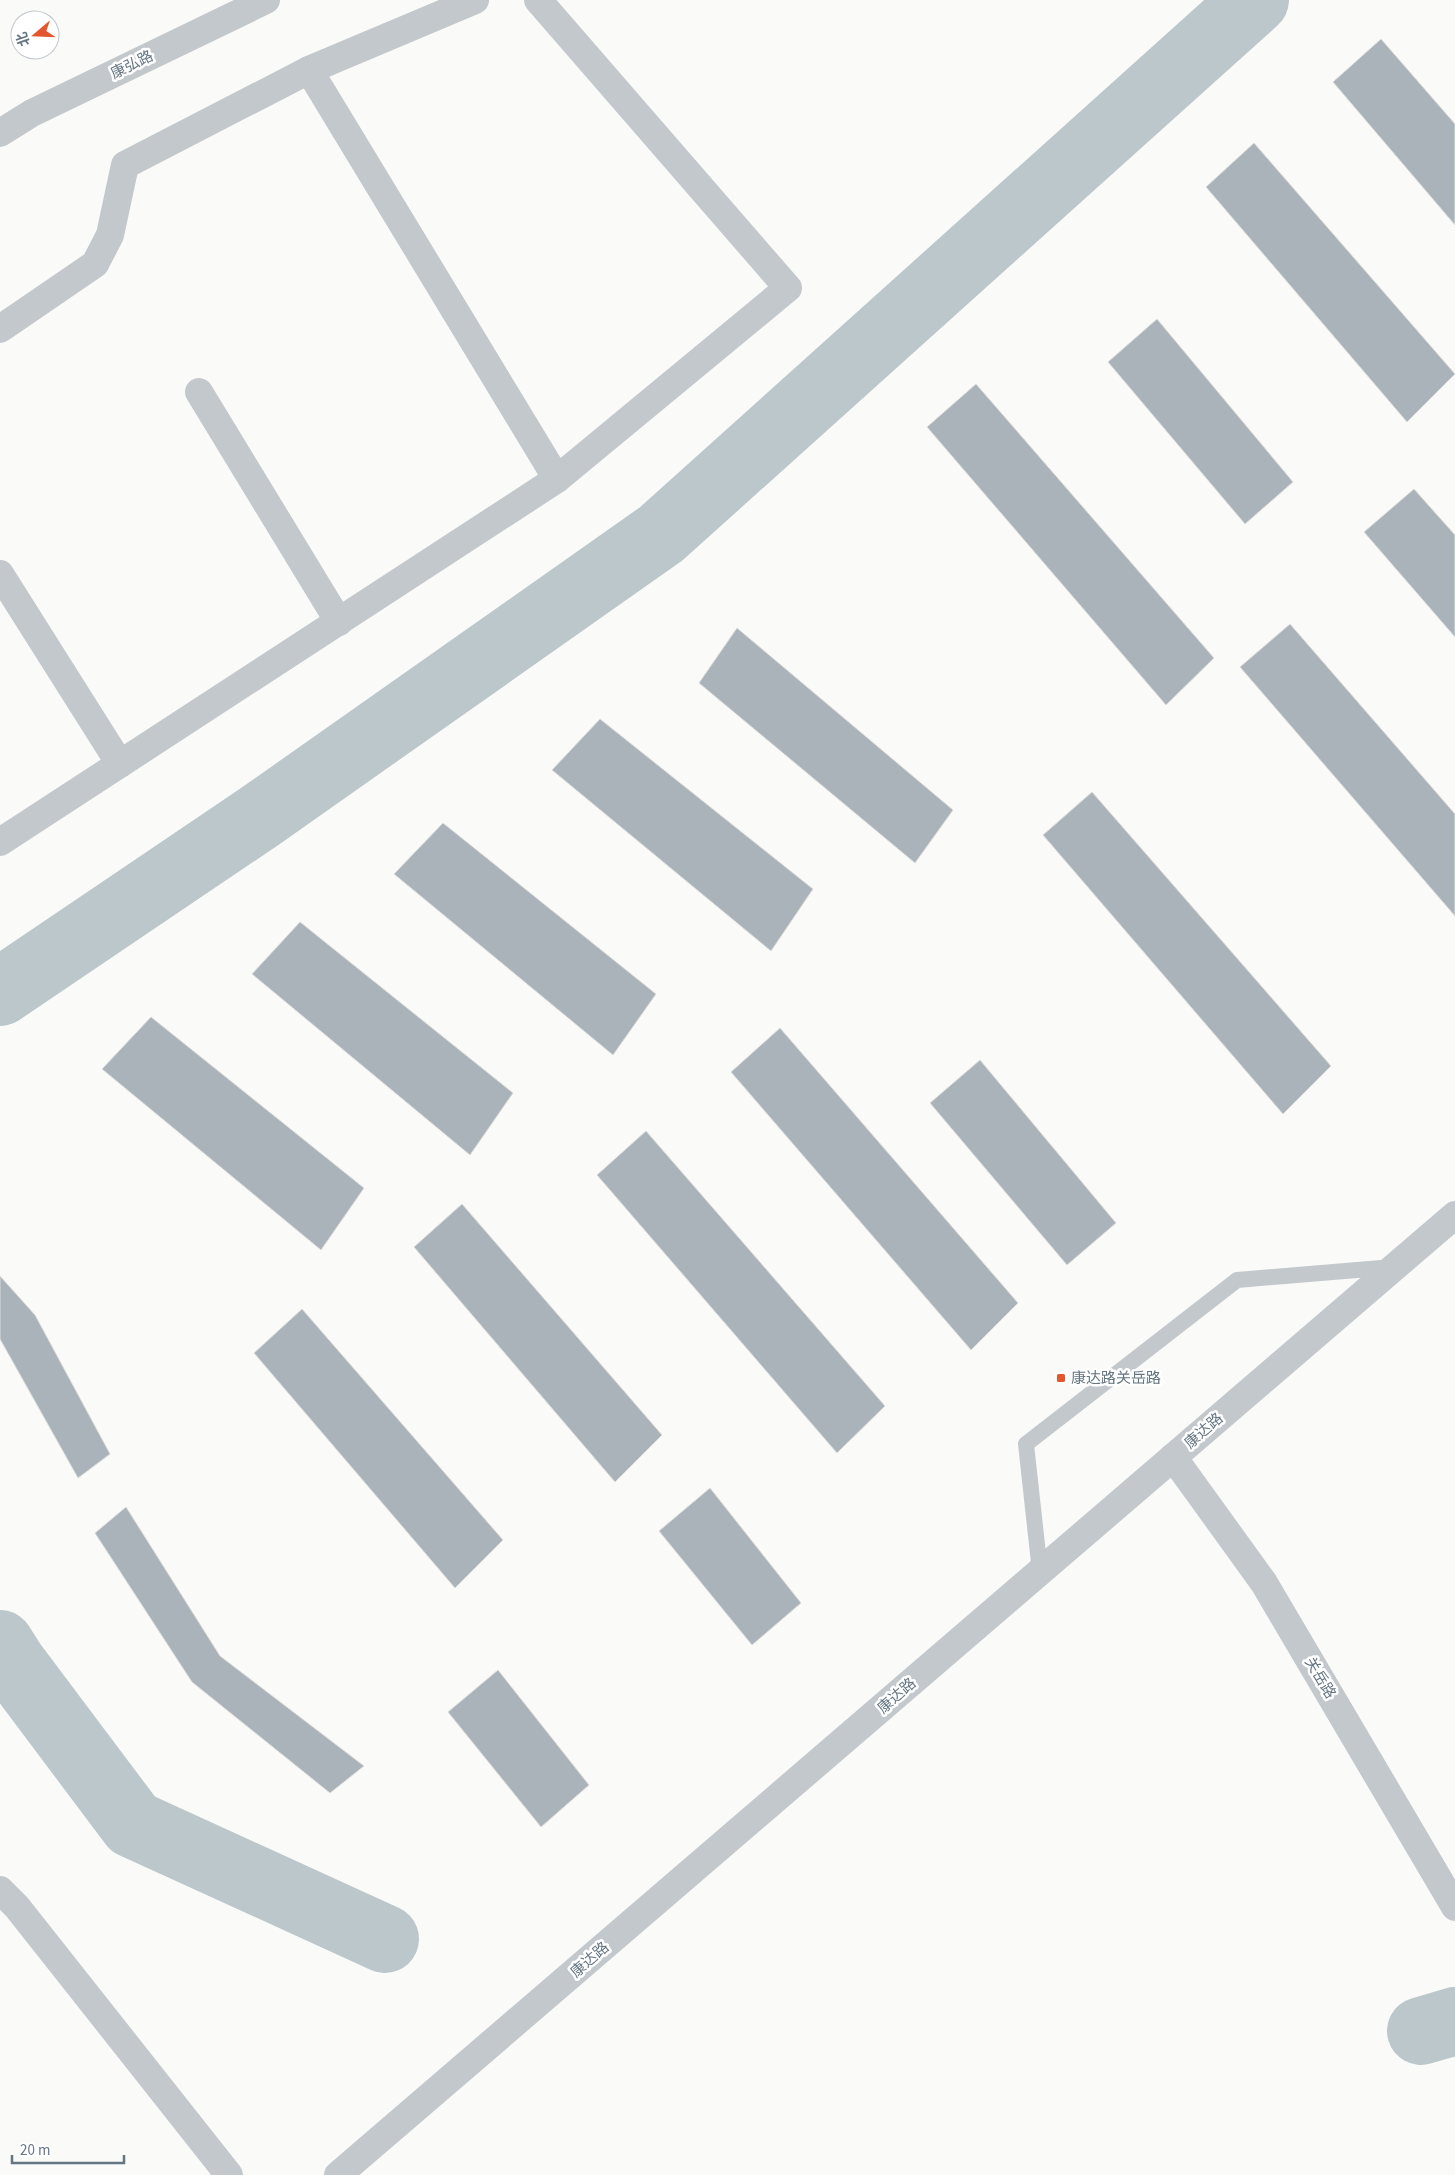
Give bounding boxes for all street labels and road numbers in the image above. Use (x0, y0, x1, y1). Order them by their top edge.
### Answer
street label: 康弘路 (107, 46, 157, 84)
street label: 康达路 (1180, 1408, 1228, 1454)
street label: 关岳路 (1299, 1653, 1341, 1703)
street label: 康达路 (873, 1673, 921, 1719)
street label: 康达路 (566, 1937, 614, 1983)

